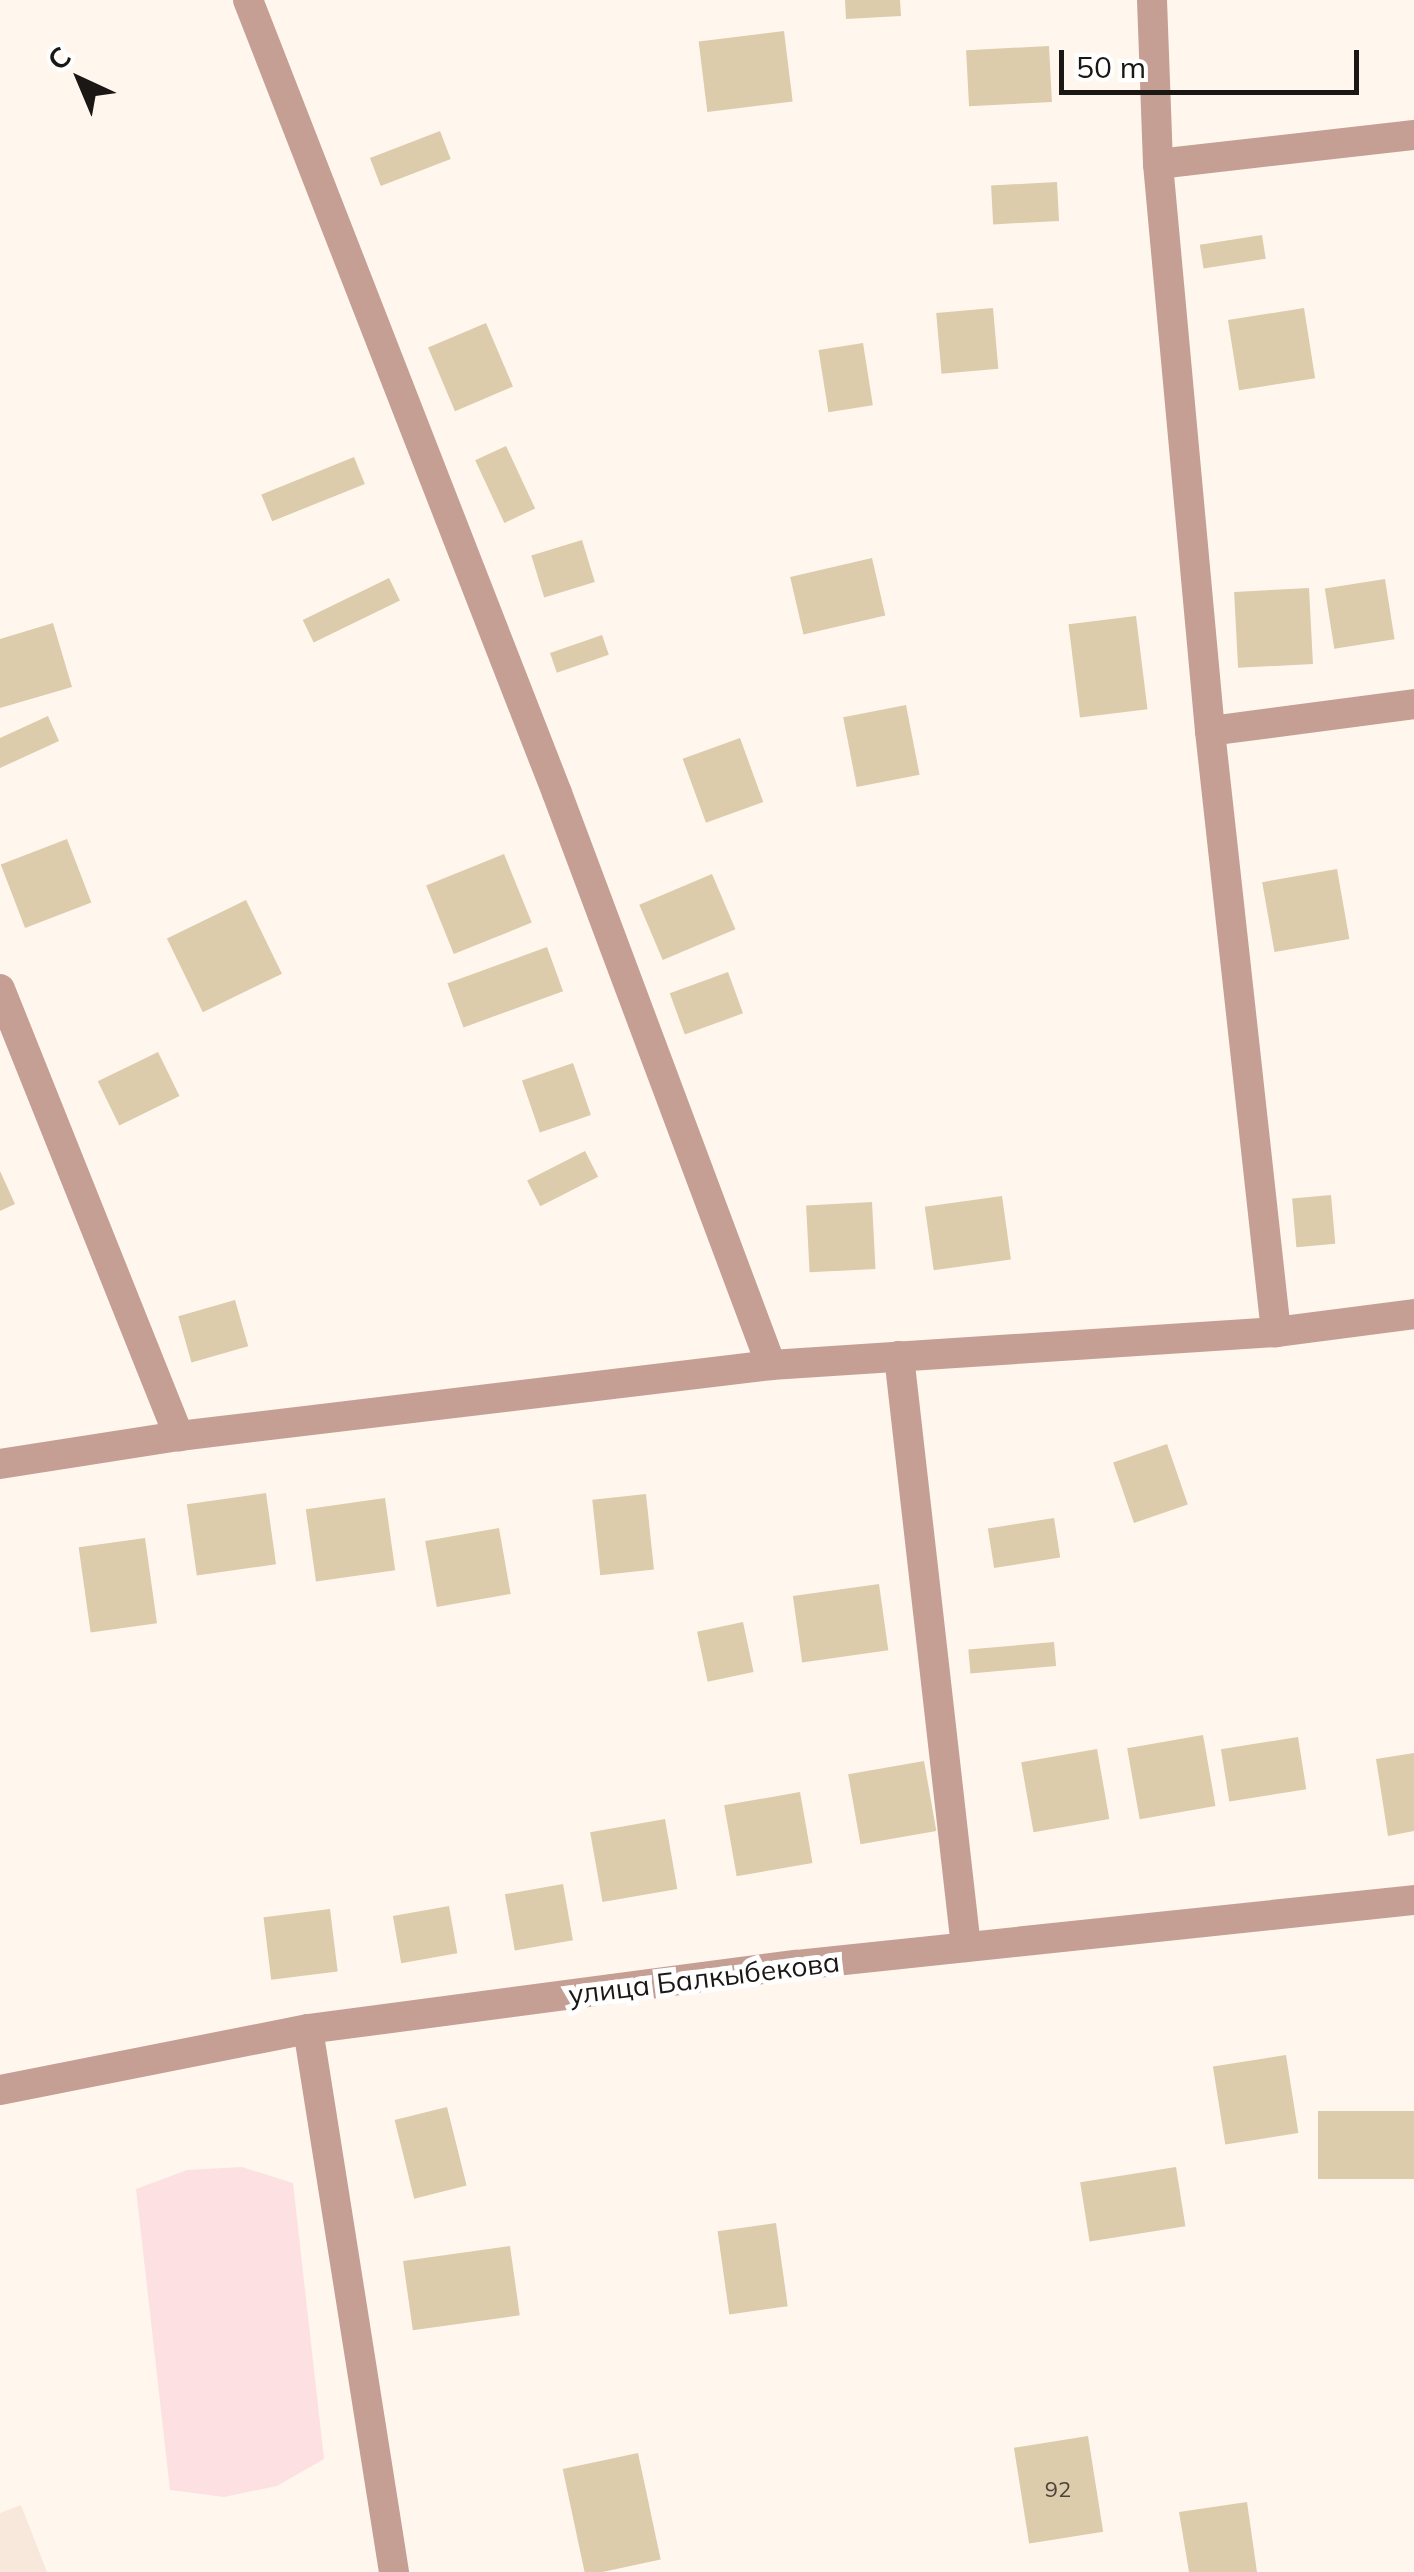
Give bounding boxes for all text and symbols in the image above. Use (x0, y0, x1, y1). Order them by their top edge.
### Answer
north arrow (30, 30, 130, 130)
scale bar (1064, 30, 1364, 92)
text: С (40, 39, 78, 77)
text: 50 m (1076, 48, 1146, 86)
street label: улица Балкыбекова (566, 1945, 842, 2011)
house number: 92 (1045, 2477, 1071, 2503)

